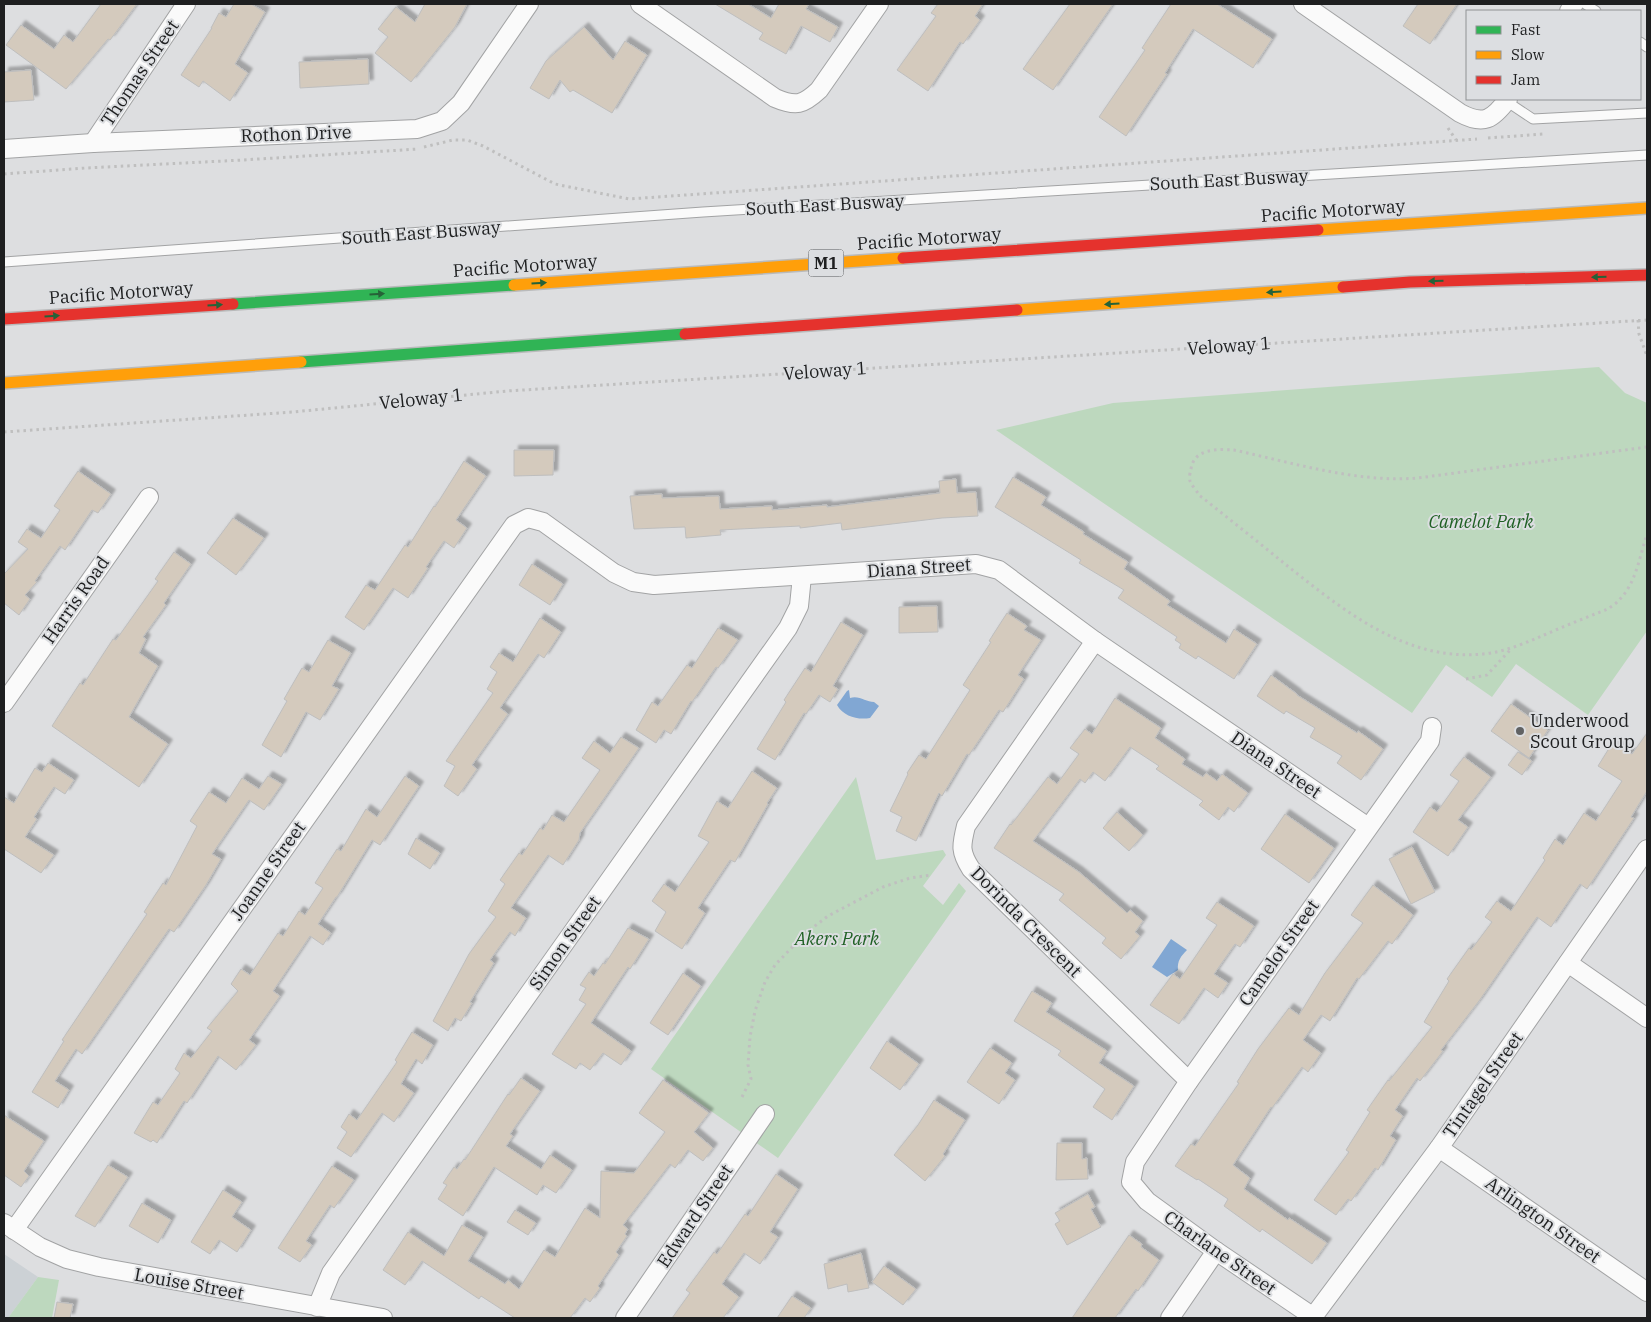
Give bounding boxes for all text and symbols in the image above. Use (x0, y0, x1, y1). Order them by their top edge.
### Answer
legend (1466, 10, 1641, 100)
street label: Thomas Street (95, 15, 184, 130)
text: Fast (1511, 20, 1541, 39)
text: Slow (1511, 45, 1545, 64)
text: Jam (1511, 70, 1540, 89)
street label: Rothon Drive (240, 120, 352, 147)
street label: South East Busway (1149, 164, 1309, 195)
street label: South East Busway (745, 189, 905, 220)
street label: Pacific Motorway (1260, 194, 1406, 227)
street label: South East Busway (341, 215, 501, 250)
street label: Pacific Motorway (856, 222, 1002, 255)
street label: Pacific Motorway (452, 249, 598, 282)
road number: M1 (808, 250, 844, 276)
one-way arrow (1590, 273, 1606, 281)
street label: Pacific Motorway (48, 276, 194, 309)
one-way arrow (531, 278, 547, 286)
one-way arrow (1428, 278, 1444, 286)
one-way arrow (1266, 288, 1282, 296)
one-way arrow (369, 289, 385, 297)
one-way arrow (207, 300, 223, 308)
one-way arrow (1104, 300, 1120, 308)
one-way arrow (45, 311, 61, 319)
street label: Veloway 1 (1186, 331, 1272, 360)
street label: Veloway 1 (782, 356, 868, 385)
street label: Veloway 1 (378, 383, 464, 414)
park label: Camelot Park (1428, 510, 1534, 533)
street label: Harris Road (37, 552, 114, 648)
street label: Diana Street (866, 552, 972, 583)
place label: Underwood Scout Group (1530, 709, 1635, 753)
marker: Underwood Scout Group (1514, 725, 1526, 737)
street label: Diana Street (1227, 726, 1326, 803)
street label: Joanne Street (225, 817, 310, 925)
street label: Dorinda Crescent (966, 861, 1087, 982)
street label: Simon Street (524, 891, 606, 994)
street label: Camelot Street (1233, 895, 1324, 1010)
park label: Akers Park (794, 927, 880, 950)
street label: Tintagel Street (1437, 1027, 1528, 1142)
street label: Edward Street (652, 1160, 738, 1272)
street label: Arlington Street (1481, 1171, 1605, 1268)
street label: Charlane Street (1160, 1205, 1281, 1300)
street label: Louise Street (133, 1263, 246, 1304)

